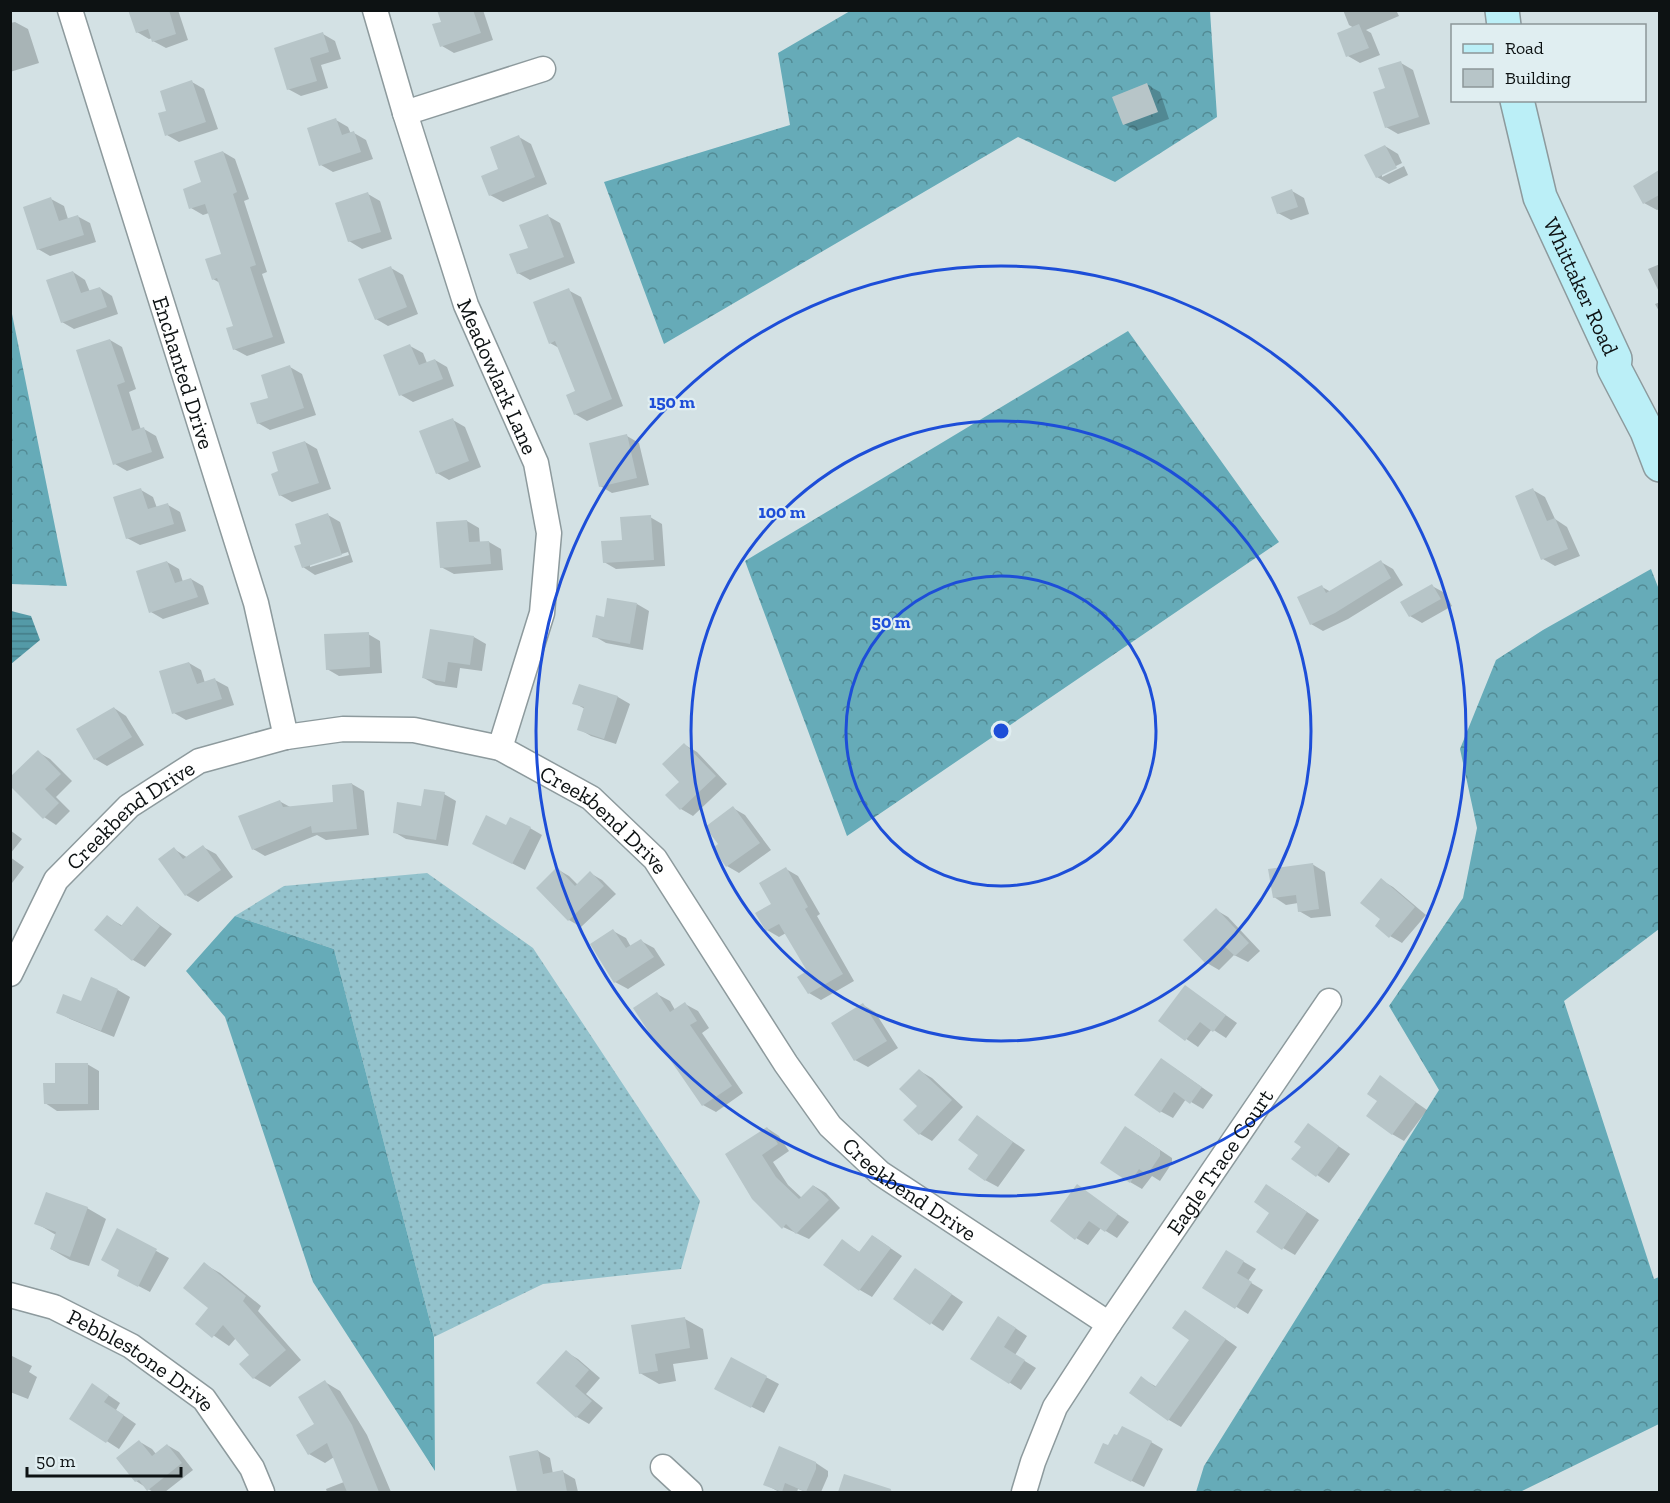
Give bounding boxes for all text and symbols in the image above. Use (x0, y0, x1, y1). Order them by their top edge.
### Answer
legend (1451, 24, 1646, 102)
text: Road (1505, 37, 1544, 59)
text: Building (1505, 67, 1571, 89)
street label: Whittaker Road (1538, 213, 1625, 359)
street label: Enchanted Drive (147, 293, 220, 452)
street label: Meadowlark Lane (451, 295, 544, 459)
text: 150 m (649, 391, 695, 413)
text: 100 m (758, 501, 806, 523)
text: 50 m (872, 611, 911, 633)
centre of rings (991, 721, 1011, 741)
street label: Creekbend Drive (60, 754, 199, 875)
street label: Creekbend Drive (535, 759, 674, 879)
street label: Eagle Trace Court (1160, 1083, 1279, 1240)
street label: Creekbend Drive (837, 1131, 982, 1246)
street label: Pebblestone Drive (63, 1303, 222, 1416)
scale bar (27, 1440, 182, 1478)
text: 50 m (36, 1450, 76, 1472)

